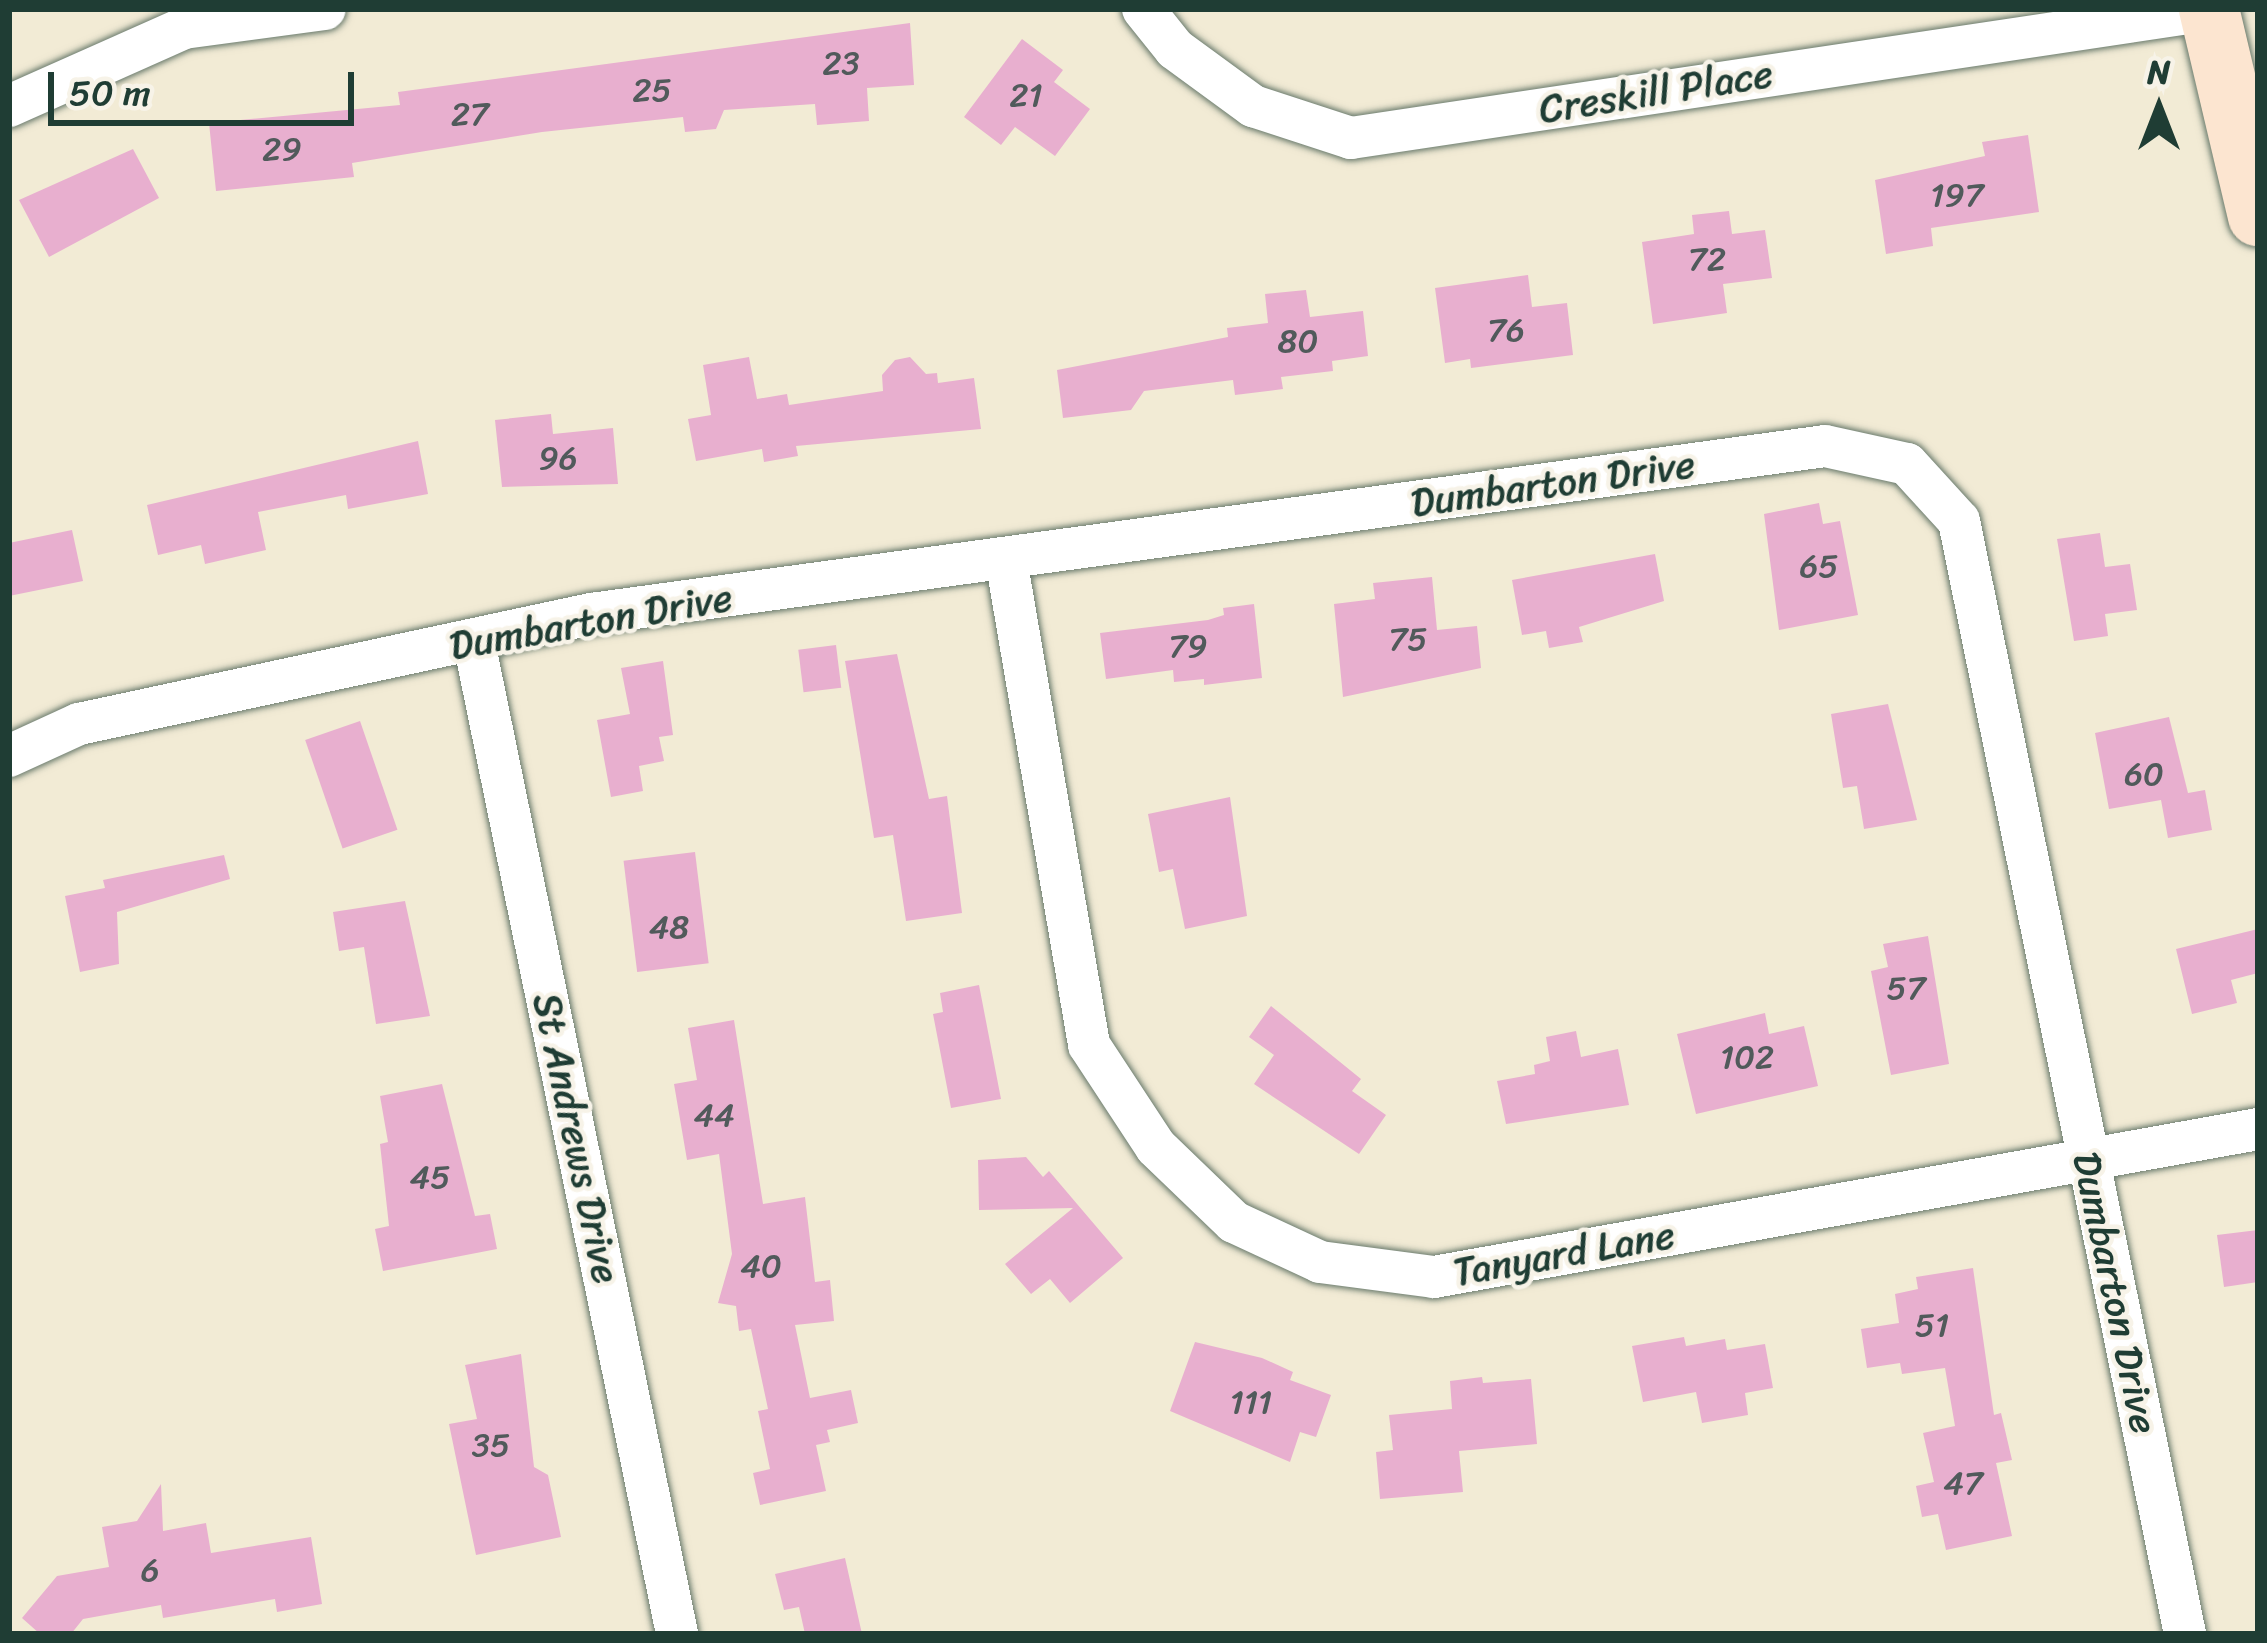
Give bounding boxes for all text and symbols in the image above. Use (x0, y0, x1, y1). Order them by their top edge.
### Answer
text: N (2148, 43, 2170, 101)
house number: 23 (822, 44, 860, 84)
scale bar (54, 48, 360, 122)
north arrow (2099, 48, 2219, 168)
street label: Creskill Place (1536, 50, 1776, 134)
text: 50 m (69, 61, 151, 125)
house number: 25 (632, 71, 672, 111)
house number: 21 (1009, 76, 1043, 116)
house number: 27 (451, 95, 489, 135)
house number: 29 (262, 130, 302, 170)
house number: 197 (1930, 176, 1984, 216)
house number: 72 (1688, 240, 1726, 280)
house number: 76 (1487, 311, 1525, 351)
house number: 80 (1278, 322, 1318, 362)
house number: 96 (538, 439, 578, 479)
street label: Dumbarton Drive (1408, 441, 1698, 527)
house number: 65 (1800, 547, 1838, 587)
street label: Dumbarton Drive (446, 574, 736, 670)
house number: 75 (1388, 620, 1428, 660)
house number: 79 (1168, 627, 1208, 667)
house number: 60 (2124, 755, 2164, 795)
house number: 48 (649, 908, 689, 948)
house number: 57 (1886, 969, 1926, 1009)
street label: St Andrews Drive (522, 987, 630, 1289)
house number: 102 (1720, 1038, 1774, 1078)
house number: 44 (693, 1096, 735, 1136)
street label: Dumbarton Drive (2062, 1148, 2168, 1438)
house number: 45 (410, 1158, 450, 1198)
street label: Tanyard Lane (1450, 1212, 1678, 1296)
house number: 40 (740, 1247, 782, 1287)
house number: 51 (1915, 1306, 1949, 1346)
house number: 111 (1230, 1383, 1272, 1423)
house number: 35 (472, 1426, 510, 1466)
house number: 47 (1943, 1464, 1983, 1504)
house number: 6 (141, 1551, 159, 1591)

